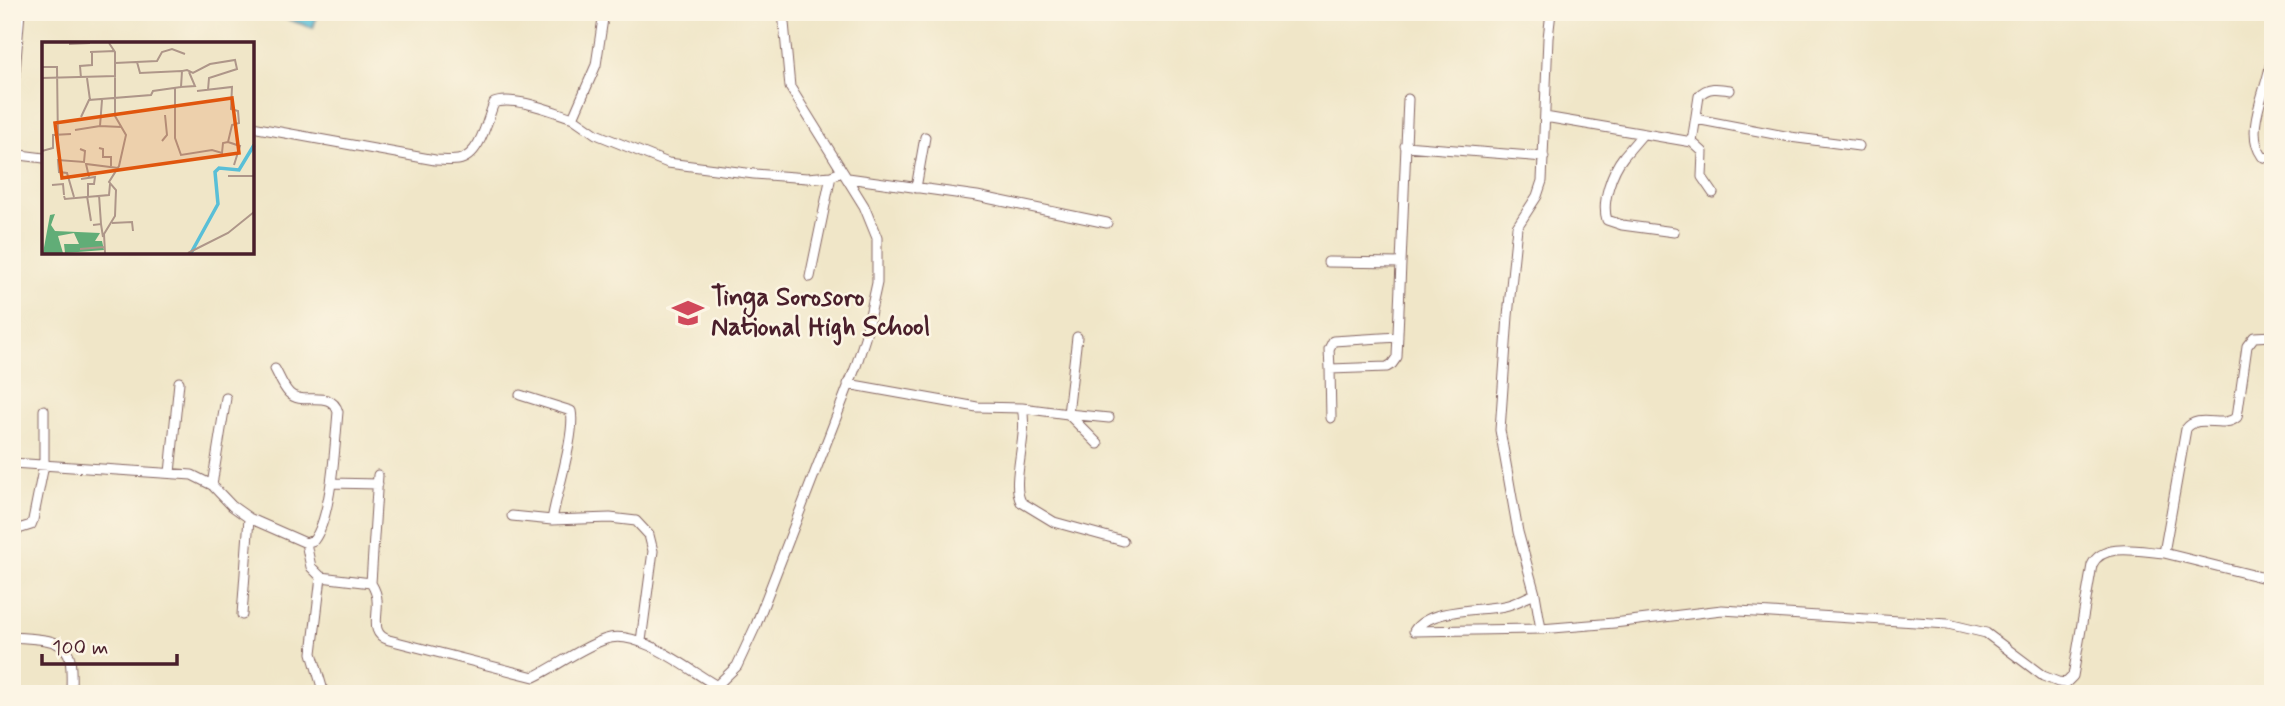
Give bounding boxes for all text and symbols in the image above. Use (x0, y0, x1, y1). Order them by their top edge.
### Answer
inset map (42, 42, 254, 254)
place label: Tinga Sorosoro National High School (711, 281, 930, 346)
school or university icon: Tinga Sorosoro National High School (671, 296, 705, 330)
scale bar (42, 622, 177, 666)
text: 100 m (52, 634, 108, 662)

